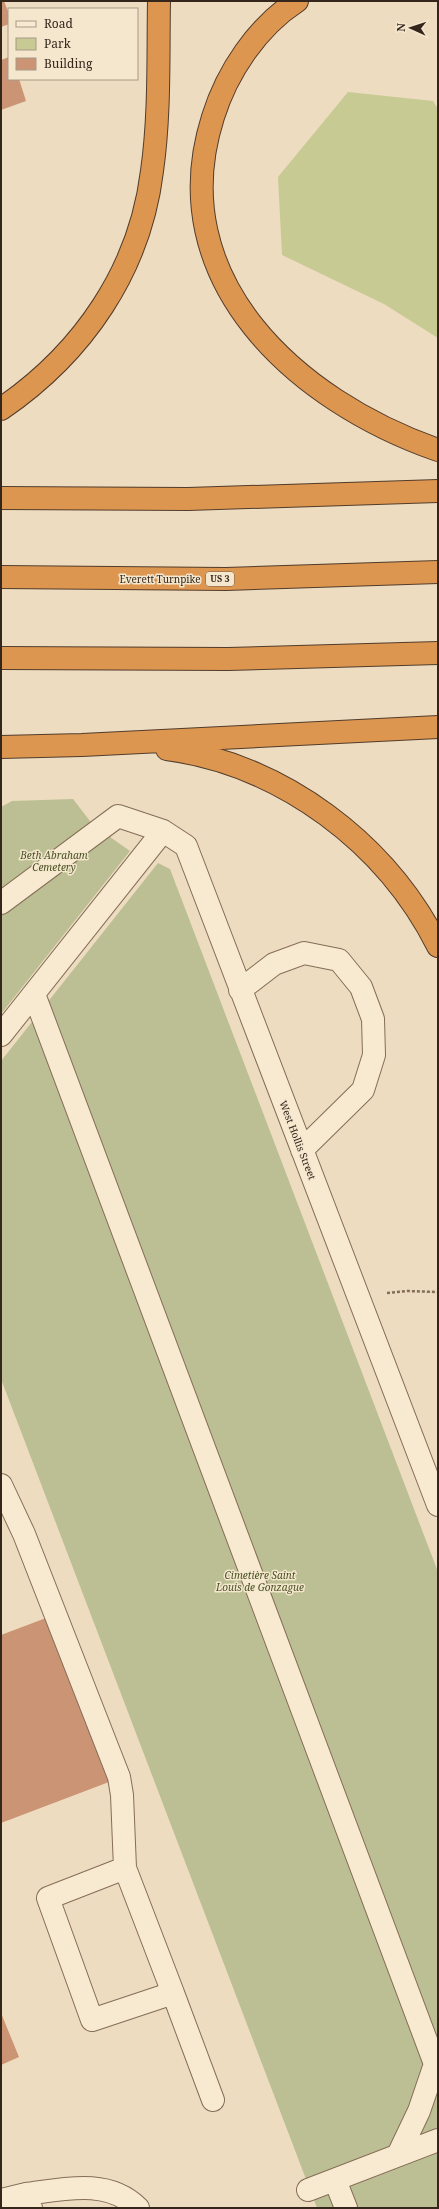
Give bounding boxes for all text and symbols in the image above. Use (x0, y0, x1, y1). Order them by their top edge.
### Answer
legend (8, 8, 138, 80)
north arrow (391, 8, 431, 48)
text: Road (44, 15, 74, 32)
text: N (393, 22, 408, 32)
text: Park (44, 35, 72, 52)
text: Building (44, 55, 93, 72)
street label: Everett Turnpike (119, 572, 201, 586)
road number: US 3 (206, 572, 234, 586)
park label: Beth Abraham Cemetery (19, 848, 88, 874)
street label: West Hollis Street (276, 1098, 320, 1182)
park label: Cimetière Saint Louis de Gonzague (215, 1568, 304, 1594)

